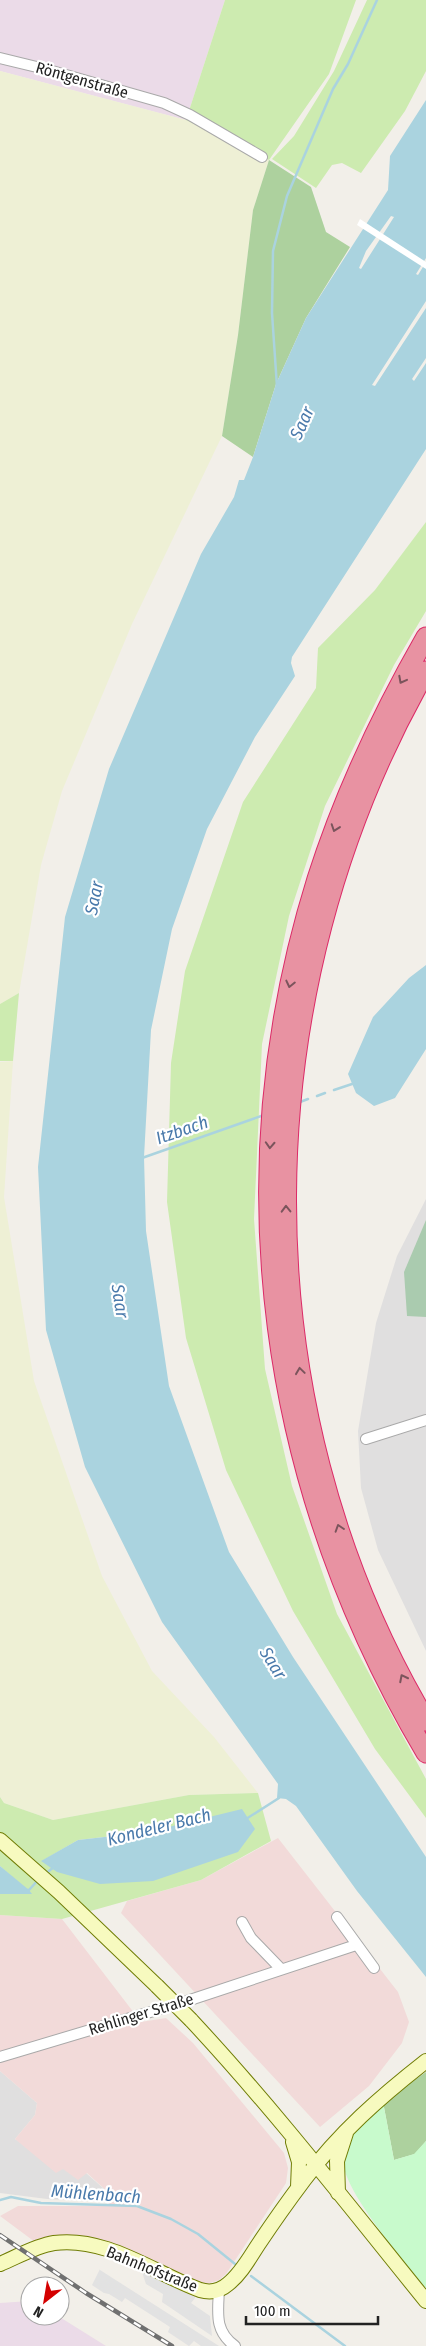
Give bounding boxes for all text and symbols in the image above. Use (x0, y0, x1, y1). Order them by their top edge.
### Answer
street label: Röntgenstraße (34, 58, 131, 102)
water label: Saar (285, 402, 319, 444)
one-way arrow (398, 675, 408, 684)
one-way arrow (331, 823, 341, 831)
water label: Saar (80, 879, 108, 918)
one-way arrow (285, 979, 296, 988)
water label: Itzbach (153, 1111, 211, 1149)
one-way arrow (265, 1141, 276, 1149)
one-way arrow (280, 1205, 291, 1213)
water label: Saar (106, 1282, 134, 1320)
one-way arrow (296, 1366, 306, 1375)
one-way arrow (335, 1525, 345, 1533)
water label: Saar (254, 1642, 292, 1684)
one-way arrow (399, 1674, 409, 1683)
water label: Kondeler Bach (105, 1803, 213, 1851)
street label: Rehlinger Straße (86, 1989, 196, 2039)
water label: Mühlenbach (50, 2180, 142, 2208)
street label: Bahnhofstraße (104, 2242, 200, 2296)
north arrow (20, 2276, 70, 2326)
scale bar (246, 2294, 378, 2326)
text: N (31, 2302, 47, 2321)
text: 100 m (254, 2302, 291, 2320)

